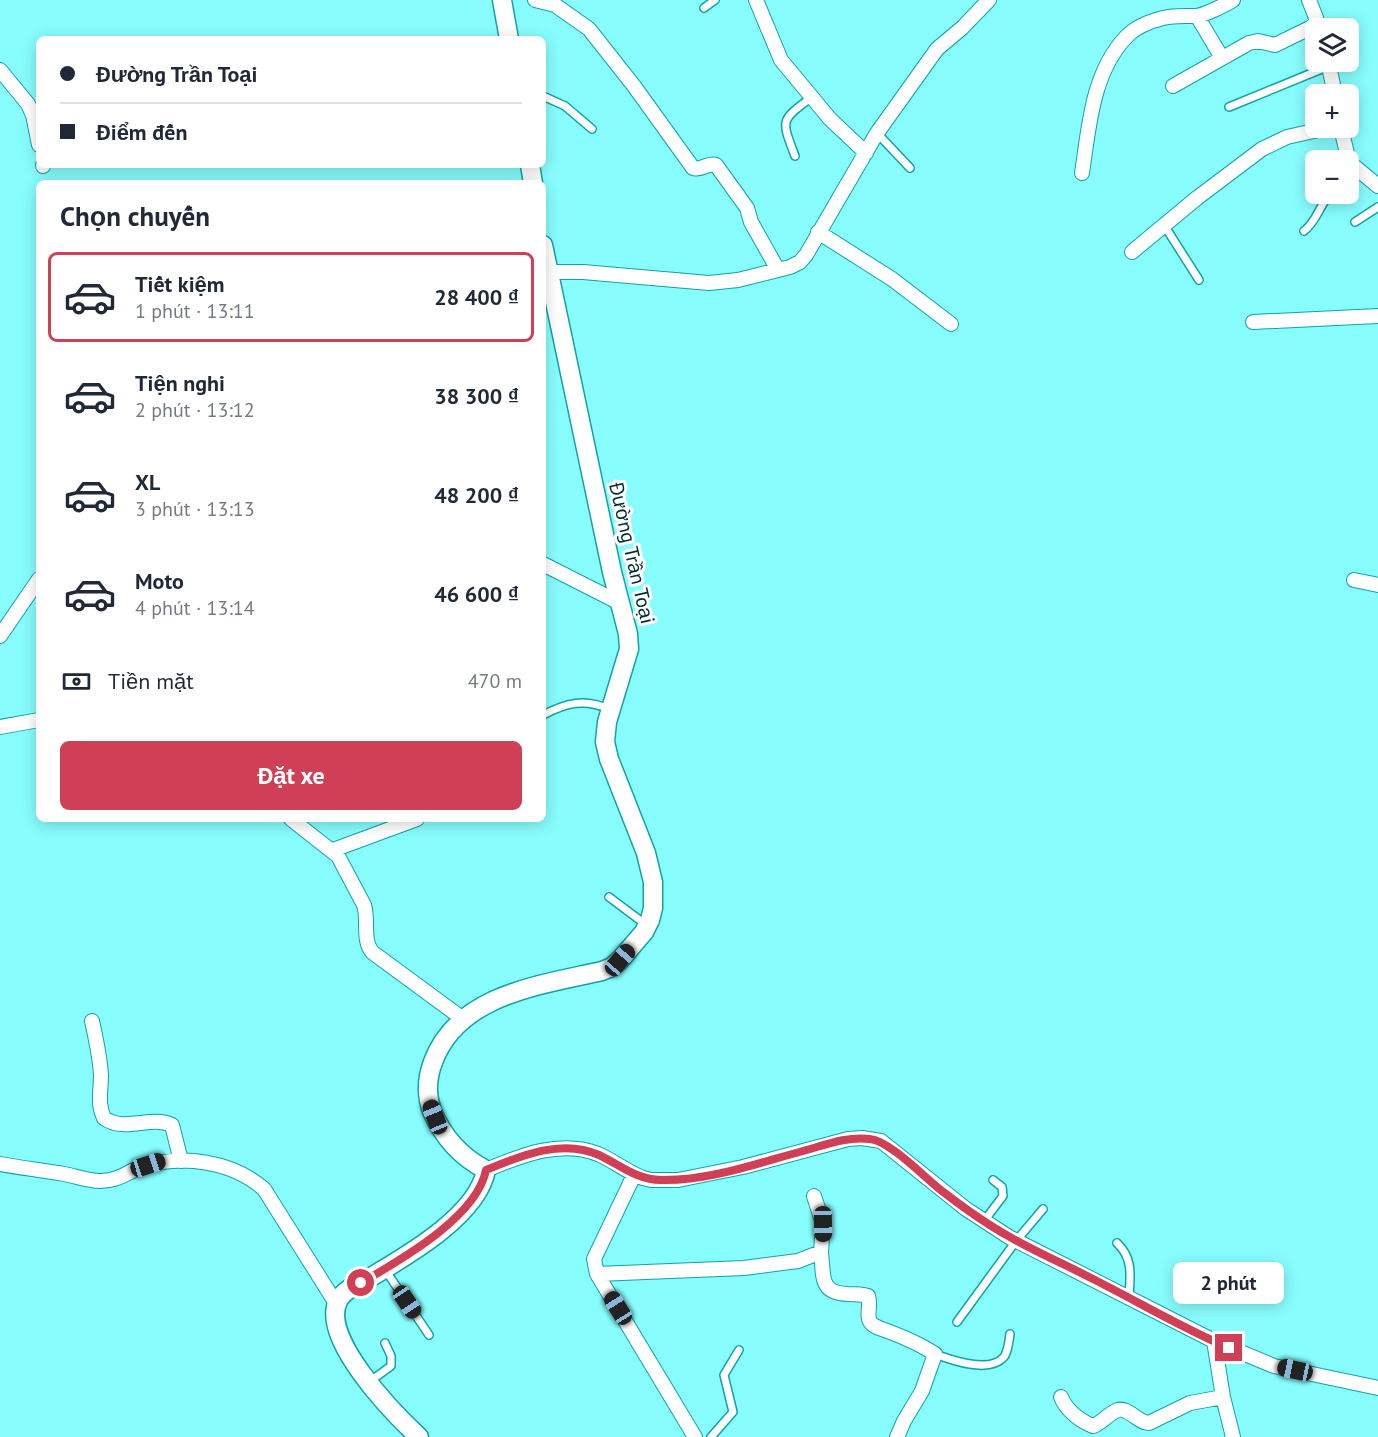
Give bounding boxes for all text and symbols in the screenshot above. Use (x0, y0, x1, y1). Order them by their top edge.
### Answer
map controls (1305, 18, 1359, 204)
button: layers (1305, 18, 1359, 72)
text: Đường Trần Toại (96, 60, 257, 88)
button: + (1305, 84, 1359, 138)
text: Điểm đến (96, 118, 187, 146)
button: − (1305, 150, 1359, 204)
text: Chọn chuyến (60, 199, 210, 233)
icon: car (63, 270, 117, 324)
text: Tiết kiệm (135, 270, 225, 298)
text: 28 400 ₫ (434, 283, 519, 311)
text: 1 phút · 13:11 (135, 298, 255, 324)
icon: car (63, 369, 117, 423)
text: Tiện nghi (135, 369, 225, 397)
text: 38 300 ₫ (434, 382, 519, 410)
text: 2 phút · 13:12 (135, 397, 255, 423)
icon: car (63, 468, 117, 522)
text: XL (135, 468, 160, 496)
street label: Đường Trần Toại (603, 479, 661, 626)
text: 48 200 ₫ (434, 481, 519, 509)
text: 3 phút · 13:13 (135, 496, 255, 522)
icon: car (63, 567, 117, 621)
text: Moto (135, 567, 184, 595)
text: 46 600 ₫ (434, 580, 519, 608)
text: 4 phút · 13:14 (135, 595, 255, 621)
icon: cash (60, 665, 93, 698)
text: Tiền mặt (108, 667, 194, 695)
text: 470 m (468, 668, 522, 694)
button: Đặt xe (60, 741, 522, 810)
car (601, 941, 639, 979)
car (420, 1097, 450, 1137)
car (128, 1151, 168, 1179)
car (814, 1206, 832, 1242)
callout: 2 phút (1174, 1261, 1284, 1303)
route start (347, 1269, 374, 1296)
text: 2 phút (1201, 1270, 1256, 1296)
car (389, 1282, 425, 1322)
car (601, 1288, 635, 1328)
route end (1215, 1334, 1242, 1361)
car (1276, 1357, 1314, 1383)

